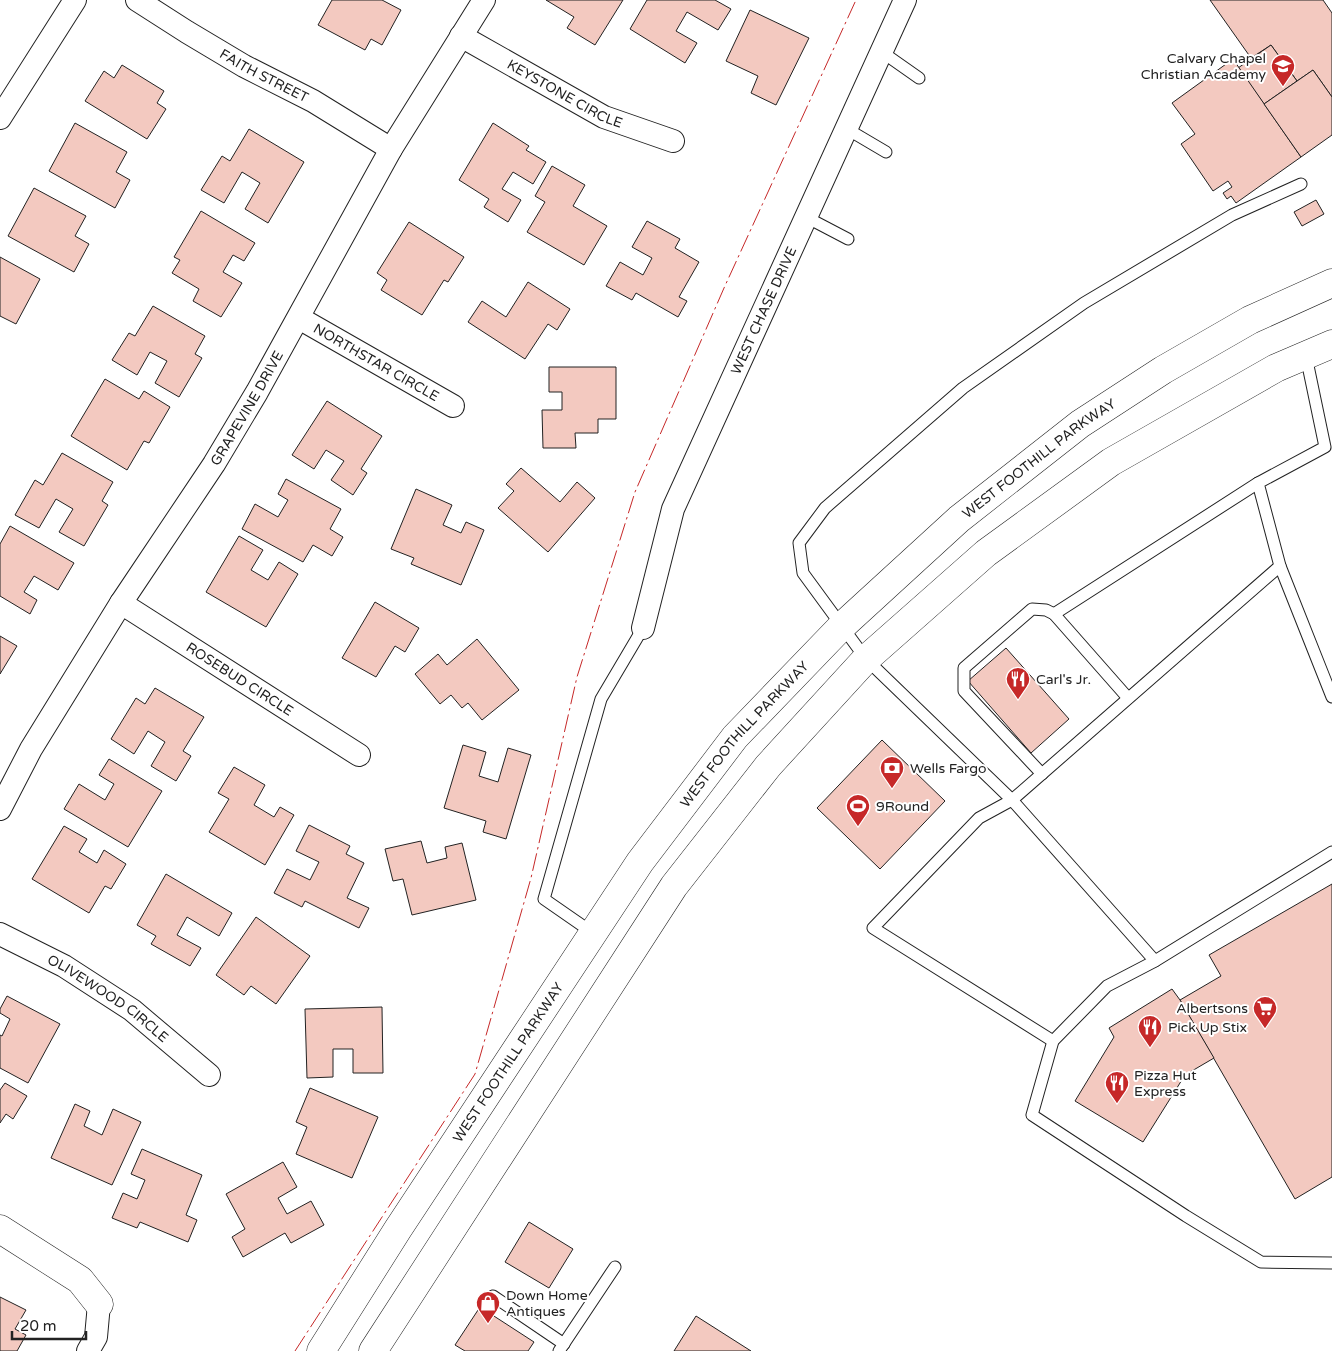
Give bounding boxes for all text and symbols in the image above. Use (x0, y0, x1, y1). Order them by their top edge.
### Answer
street label: FAITH STREET (217, 45, 312, 106)
place label: Calvary Chapel Christian Academy (1141, 50, 1266, 83)
school or university icon: Calvary Chapel Christian Academy (1270, 53, 1296, 87)
street label: KEYSTONE CIRCLE (504, 55, 625, 131)
street label: WEST CHASE DRIVE (727, 244, 800, 377)
street label: NORTHSTAR CIRCLE (310, 320, 442, 405)
street label: GRAPEVINE DRIVE (207, 348, 287, 469)
street label: WEST FOOTHILL PARKWAY (959, 395, 1119, 522)
street label: ROSEBUD CIRCLE (183, 638, 297, 719)
street label: WEST FOOTHILL PARKWAY (676, 657, 812, 811)
restaurant icon: Carl's Jr. (1005, 666, 1031, 700)
place label: Carl's Jr. (1036, 671, 1091, 688)
bank icon: Wells Fargo (879, 755, 905, 789)
place label: Wells Fargo (910, 760, 987, 777)
sports icon: 9Round (845, 793, 871, 827)
place label: 9Round (876, 798, 929, 815)
street label: OLIVEWOOD CIRCLE (45, 951, 172, 1046)
street label: WEST FOOTHILL PARKWAY (449, 979, 567, 1145)
supermarket icon: Albertsons (1252, 995, 1278, 1029)
place label: Albertsons (1176, 1000, 1248, 1017)
restaurant icon: Pick Up Stix (1137, 1014, 1163, 1048)
place label: Pick Up Stix (1168, 1019, 1247, 1036)
place label: Pizza Hut Express (1134, 1067, 1197, 1100)
restaurant icon: Pizza Hut Express (1104, 1070, 1130, 1104)
place label: Down Home Antiques (506, 1287, 588, 1320)
shop icon: Down Home Antiques (475, 1290, 501, 1324)
scale bar (12, 1308, 86, 1340)
text: 20 m (20, 1317, 57, 1335)

